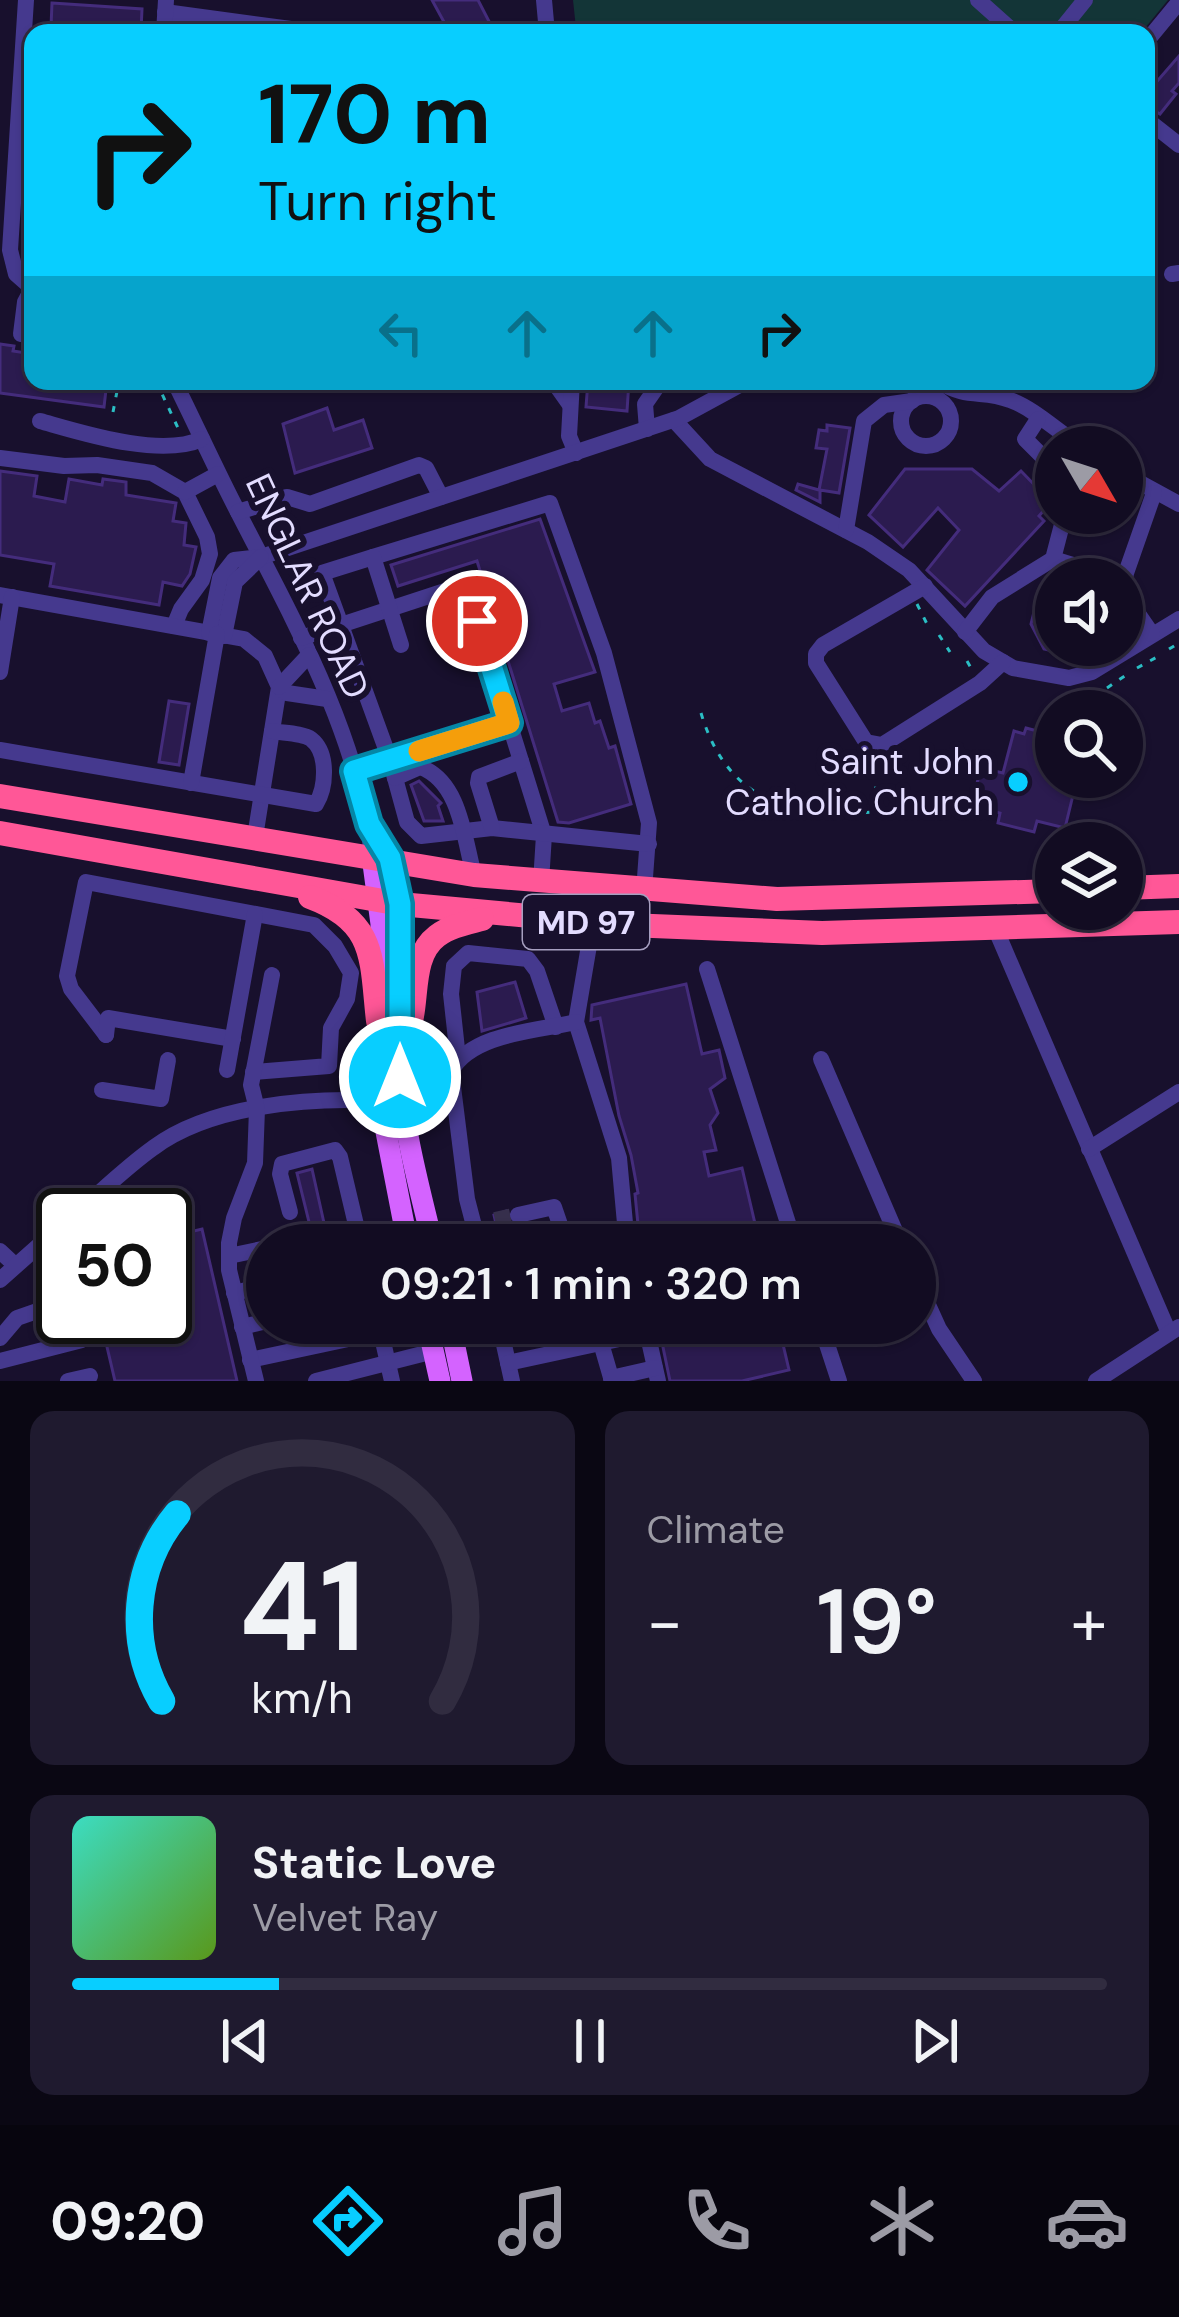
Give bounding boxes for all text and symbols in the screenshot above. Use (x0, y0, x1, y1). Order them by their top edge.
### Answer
text: 170 m (258, 60, 491, 169)
icon: right (60, 72, 216, 228)
text: Turn right (258, 166, 497, 237)
icon: left (368, 300, 434, 366)
icon: ahead (494, 300, 560, 366)
icon: ahead (620, 300, 686, 366)
icon: right (746, 300, 812, 366)
north arrow (1035, 426, 1143, 534)
map controls (1035, 426, 1143, 930)
street label: ENGLAR ROAD (235, 466, 380, 706)
button: sound (1035, 558, 1143, 666)
pin (426, 570, 528, 672)
icon: arrive (444, 588, 510, 654)
button: search (1035, 690, 1143, 798)
place label: Saint John Catholic Church (725, 738, 994, 826)
marker: Saint John Catholic Church (1005, 769, 1031, 795)
button: layers (1035, 822, 1143, 930)
road number: MD 97 (523, 895, 649, 949)
position arrow (337, 1014, 463, 1140)
speed limit sign: 50 (36, 1188, 192, 1344)
text: 09:21 · 1 min · 320 m (380, 1254, 802, 1313)
text: Climate (647, 1504, 785, 1555)
text: 41 (239, 1526, 366, 1689)
text: 19° (817, 1564, 937, 1681)
text: − (647, 1580, 683, 1665)
text: + (1071, 1580, 1107, 1665)
text: km/h (252, 1670, 353, 1726)
text: Static Love (252, 1833, 496, 1892)
text: Velvet Ray (252, 1892, 438, 1943)
icon: previous (212, 2008, 278, 2074)
icon: pause (557, 2008, 623, 2074)
icon: next (902, 2008, 968, 2074)
icon: directions (306, 2179, 390, 2263)
icon: music (491, 2179, 575, 2263)
icon: phone (675, 2179, 759, 2263)
icon: climate (860, 2179, 944, 2263)
icon: car (1045, 2179, 1129, 2263)
text: 09:20 (50, 2186, 205, 2257)

